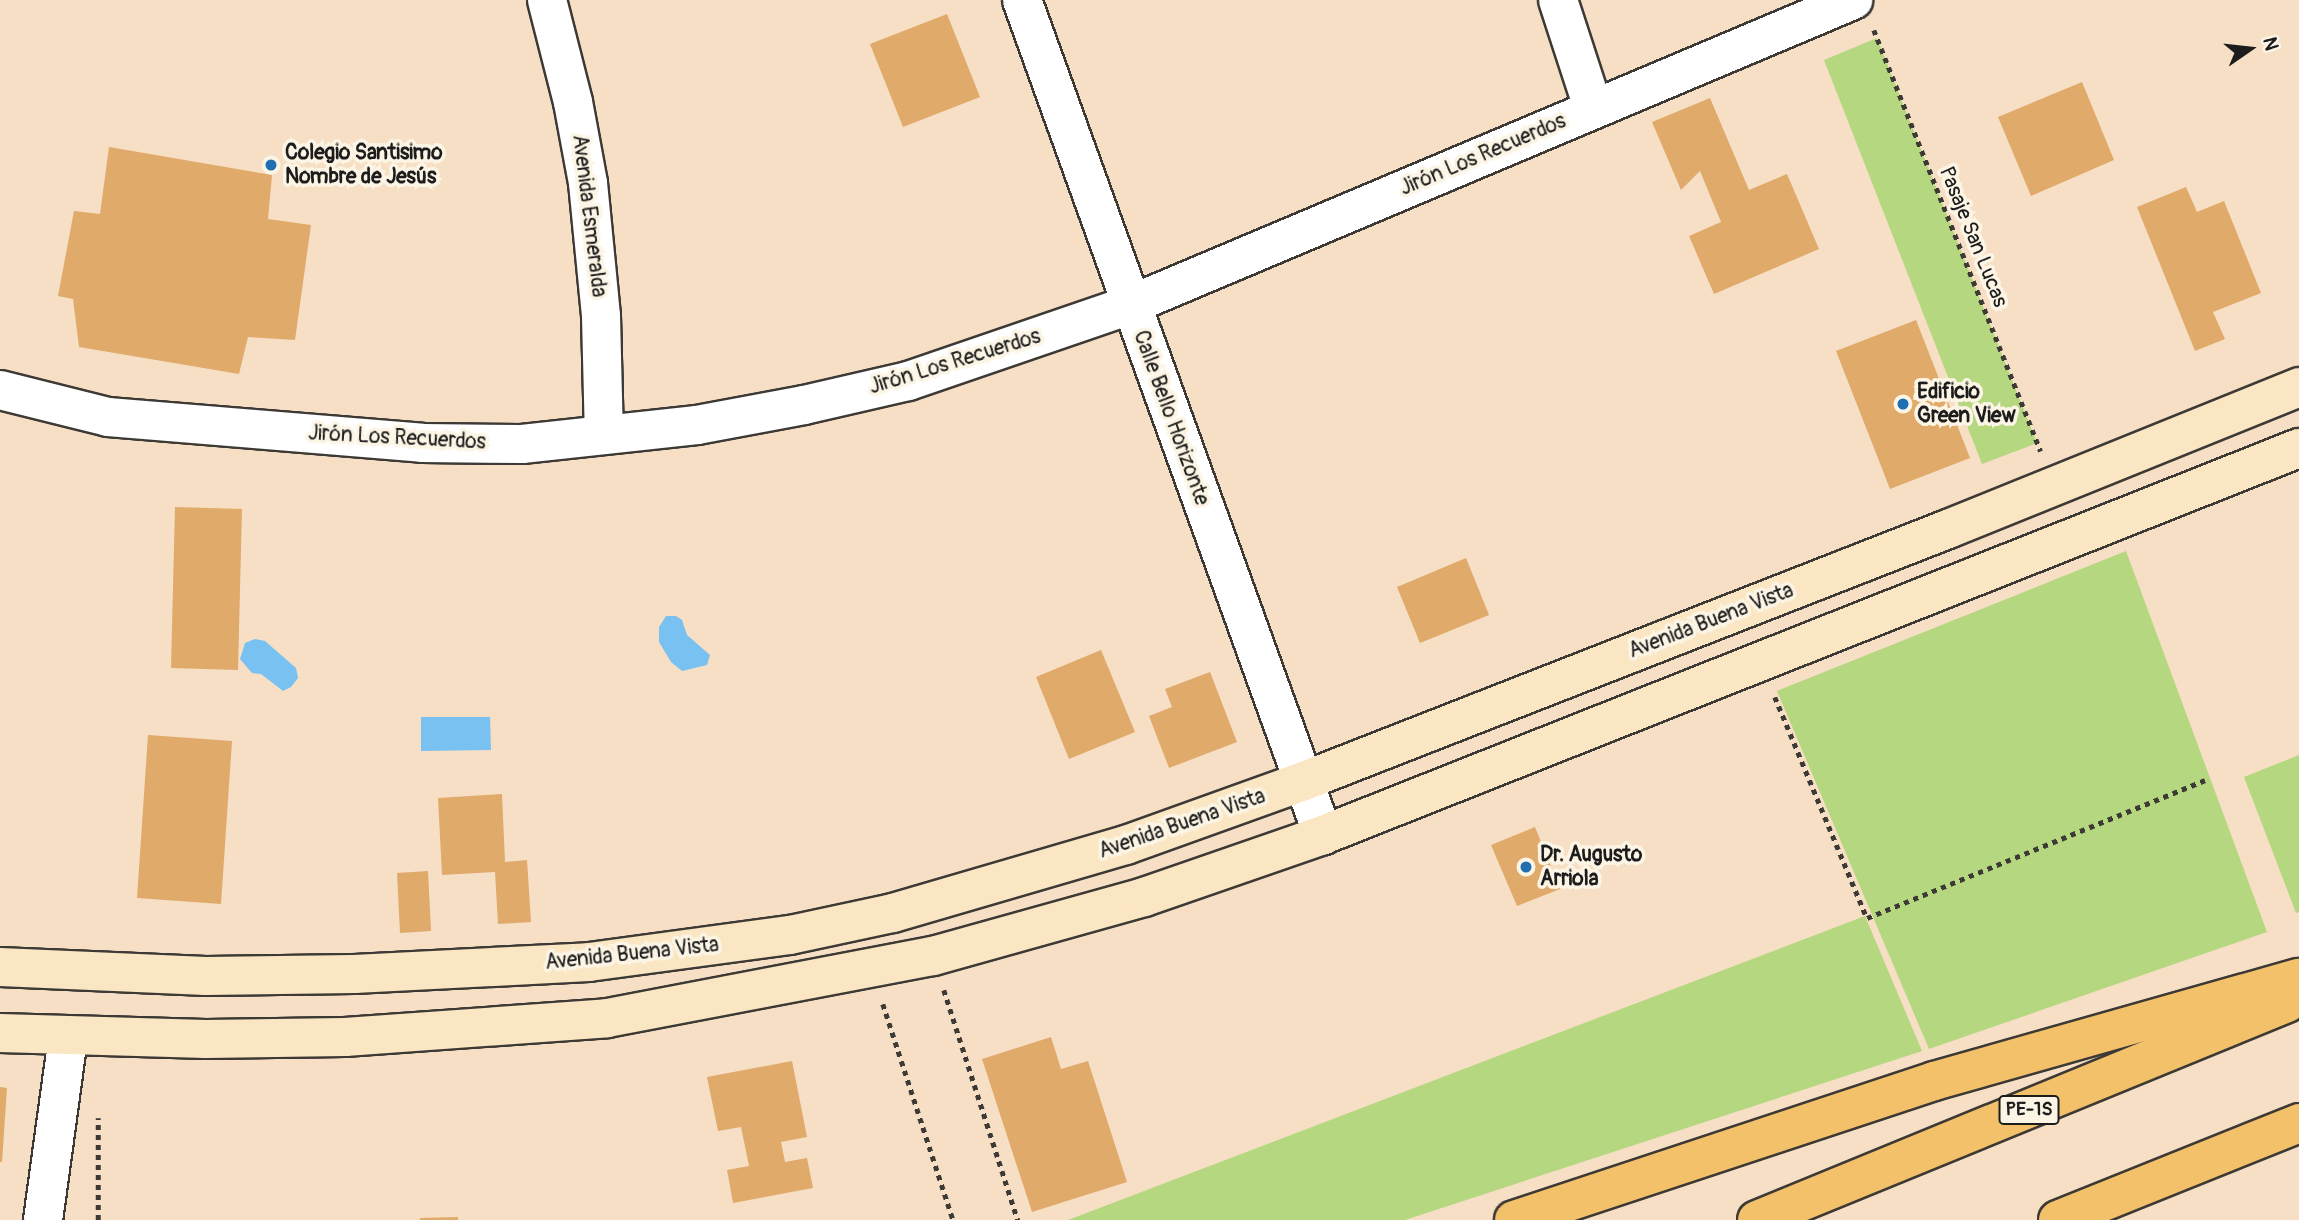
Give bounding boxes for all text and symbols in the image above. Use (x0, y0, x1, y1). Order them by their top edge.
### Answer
north arrow (2215, 14, 2285, 84)
text: N (2257, 35, 2284, 53)
street label: Jirón Los Recuerdos (1396, 109, 1570, 201)
street label: Avenida Esmeralda (567, 133, 611, 299)
place label: Colegio Santisimo Nombre de Jesús (285, 140, 443, 190)
marker: Colegio Santisimo Nombre de Jesús (263, 157, 279, 173)
street label: Pasaje San Lucas (1933, 163, 2013, 311)
street label: Jirón Los Recuerdos (866, 324, 1044, 400)
street label: Calle Bello Horizonte (1128, 327, 1214, 509)
place label: Edificio Green View (1917, 379, 2016, 429)
marker: Edificio Green View (1895, 396, 1911, 412)
street label: Jirón Los Recuerdos (307, 421, 487, 455)
street label: Avenida Buena Vista (1625, 578, 1797, 664)
street label: Avenida Buena Vista (1095, 784, 1269, 864)
place label: Dr. Augusto Arriola (1540, 842, 1642, 892)
marker: Dr. Augusto Arriola (1518, 859, 1534, 875)
street label: Avenida Buena Vista (544, 932, 720, 976)
road number: PE-1S (1997, 1094, 2060, 1126)

